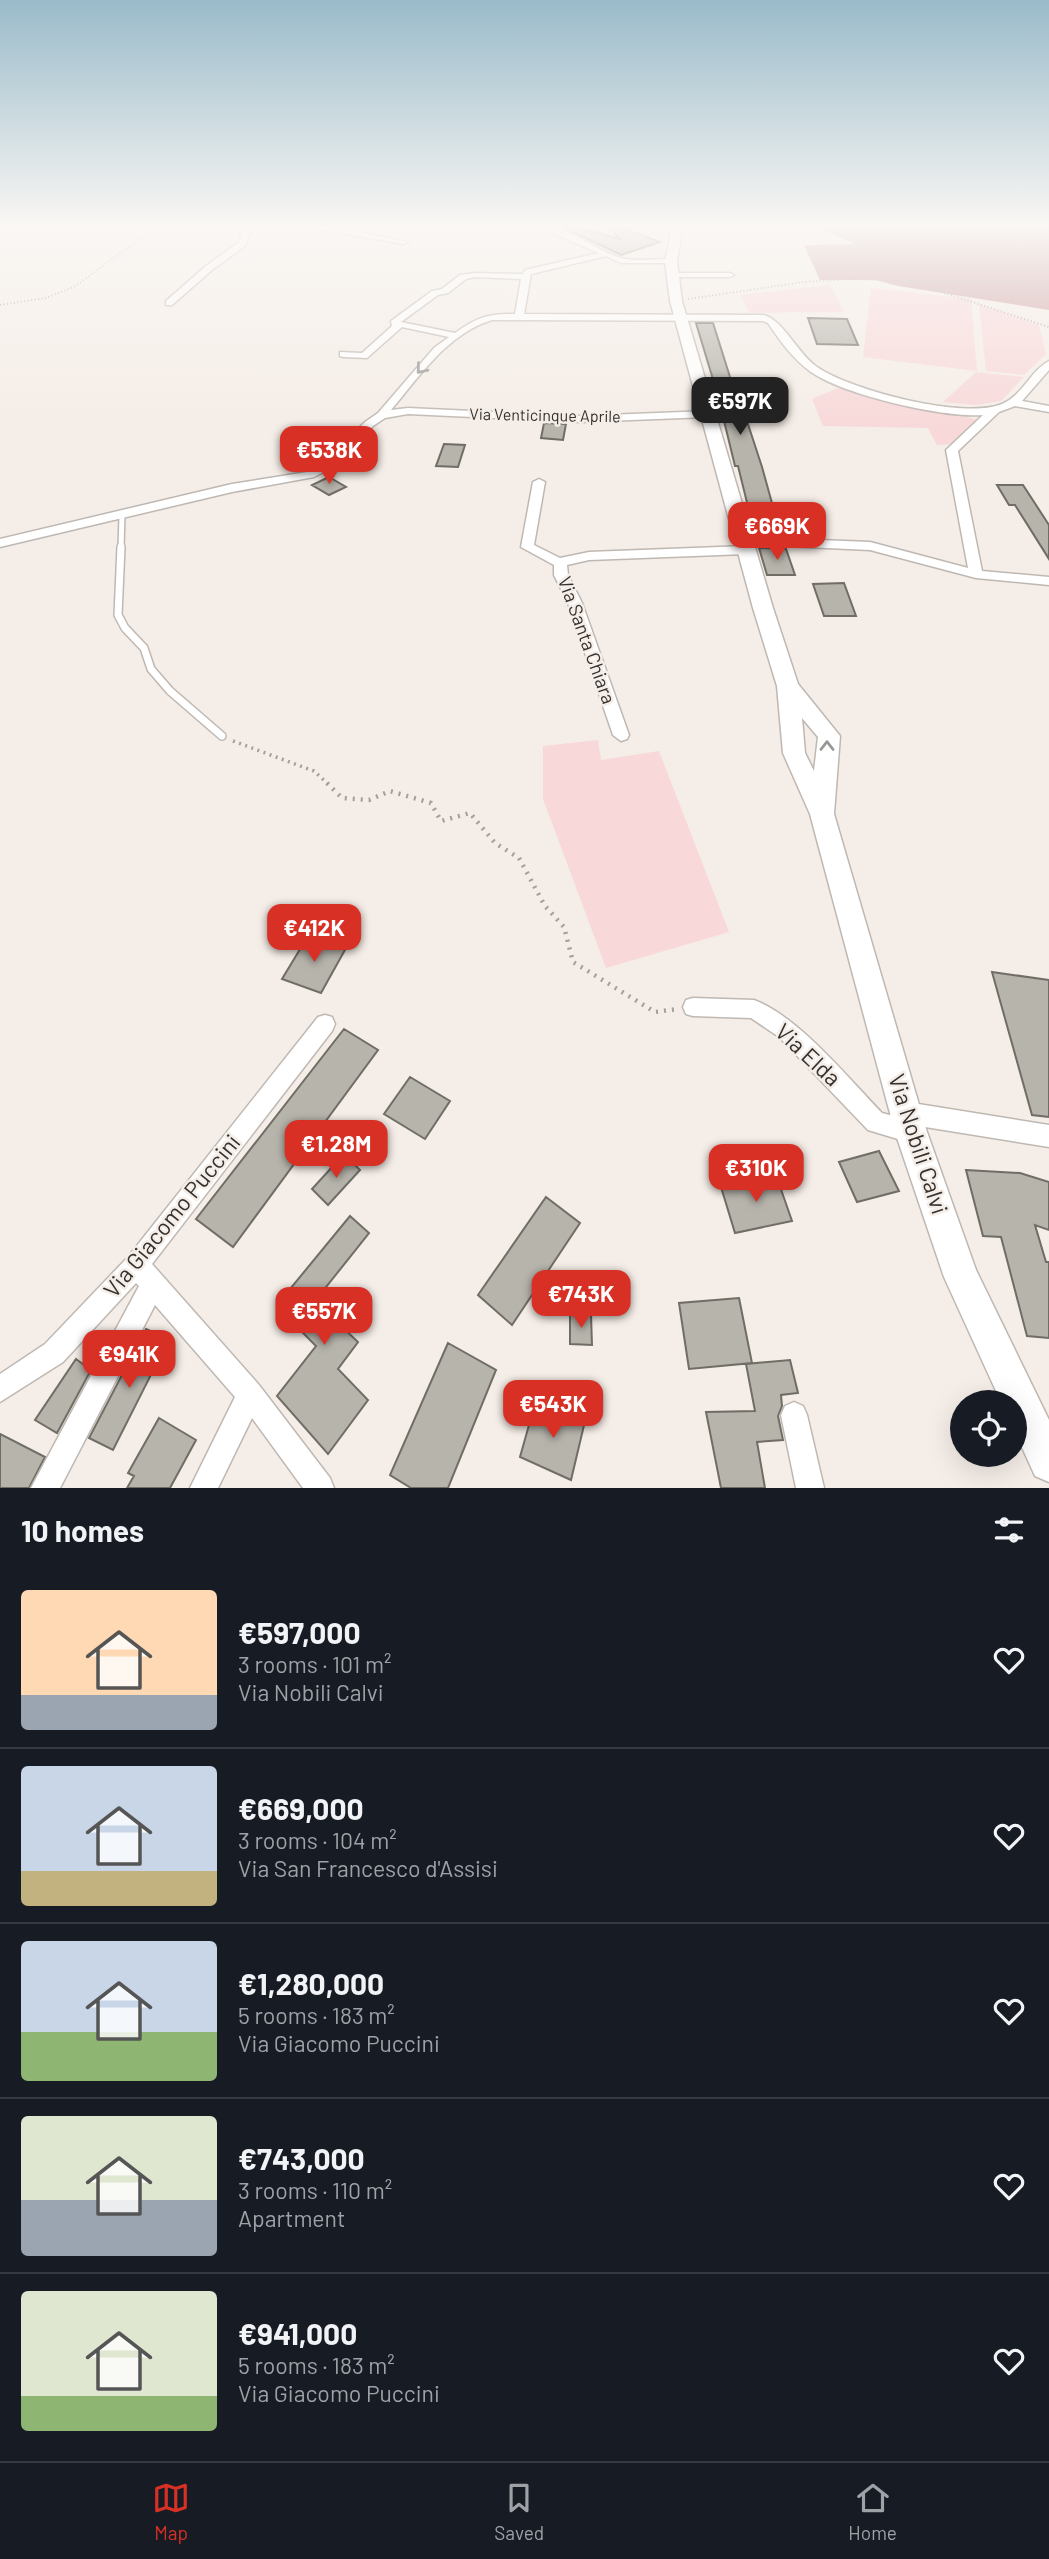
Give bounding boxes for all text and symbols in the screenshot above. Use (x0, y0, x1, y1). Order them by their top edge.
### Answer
one-way arrow (417, 361, 429, 374)
pin: €597K (691, 378, 789, 437)
text: €597K (708, 386, 773, 414)
street label: Via Venticinque Aprile (469, 404, 621, 425)
pin: €538K (280, 426, 378, 486)
text: €538K (296, 435, 362, 463)
pin: €669K (728, 503, 826, 562)
text: €669K (744, 511, 810, 539)
street label: Via Santa Chiara (554, 573, 621, 707)
one-way arrow (819, 740, 835, 751)
pin: €412K (265, 904, 363, 964)
text: €412K (283, 913, 345, 941)
street label: Via Elda (770, 1017, 847, 1092)
street label: Via Nobili Calvi (883, 1070, 955, 1217)
pin: €1.28M (279, 1120, 393, 1180)
street label: Via Giacomo Puccini (97, 1128, 246, 1303)
text: €1.28M (301, 1129, 371, 1157)
pin: €310K (707, 1144, 805, 1204)
text: €310K (725, 1153, 787, 1181)
pin: €743K (532, 1270, 630, 1330)
text: €743K (548, 1279, 614, 1307)
pin: €557K (275, 1288, 373, 1347)
text: €557K (291, 1296, 357, 1324)
pin: €941K (80, 1330, 178, 1390)
text: €941K (98, 1339, 160, 1367)
pin: €543K (504, 1380, 602, 1440)
text: €543K (519, 1389, 587, 1417)
map controls (950, 1390, 1027, 1467)
button: locate (950, 1390, 1027, 1467)
icon: filters (990, 1511, 1028, 1549)
text: 10 homes (21, 1512, 144, 1548)
text: €597,000 (238, 1614, 361, 1650)
icon: home (77, 1618, 161, 1702)
icon: heart (990, 1641, 1028, 1679)
text: 3 rooms · 101 m² (238, 1650, 391, 1678)
text: Via Nobili Calvi (238, 1678, 384, 1706)
text: €669,000 (238, 1790, 364, 1826)
icon: home (77, 1794, 161, 1878)
icon: heart (990, 1817, 1028, 1855)
text: 3 rooms · 104 m² (238, 1826, 397, 1854)
text: Via San Francesco d'Assisi (238, 1854, 498, 1882)
text: €1,280,000 (238, 1965, 384, 2001)
icon: home (77, 1969, 161, 2053)
icon: heart (990, 1992, 1028, 2030)
text: 5 rooms · 183 m² (238, 2001, 395, 2029)
text: Via Giacomo Puccini (238, 2029, 440, 2057)
text: €743,000 (238, 2140, 365, 2176)
icon: home (77, 2144, 161, 2228)
icon: heart (990, 2167, 1028, 2205)
text: 3 rooms · 110 m² (238, 2176, 392, 2204)
text: Apartment (238, 2204, 345, 2232)
text: €941,000 (238, 2315, 357, 2351)
icon: home (77, 2319, 161, 2403)
icon: heart (990, 2342, 1028, 2380)
text: 5 rooms · 183 m² (238, 2351, 395, 2379)
text: Via Giacomo Puccini (238, 2379, 440, 2407)
tab: Map (152, 2479, 190, 2544)
tab: Saved (494, 2479, 544, 2544)
tab: Home (848, 2479, 897, 2544)

